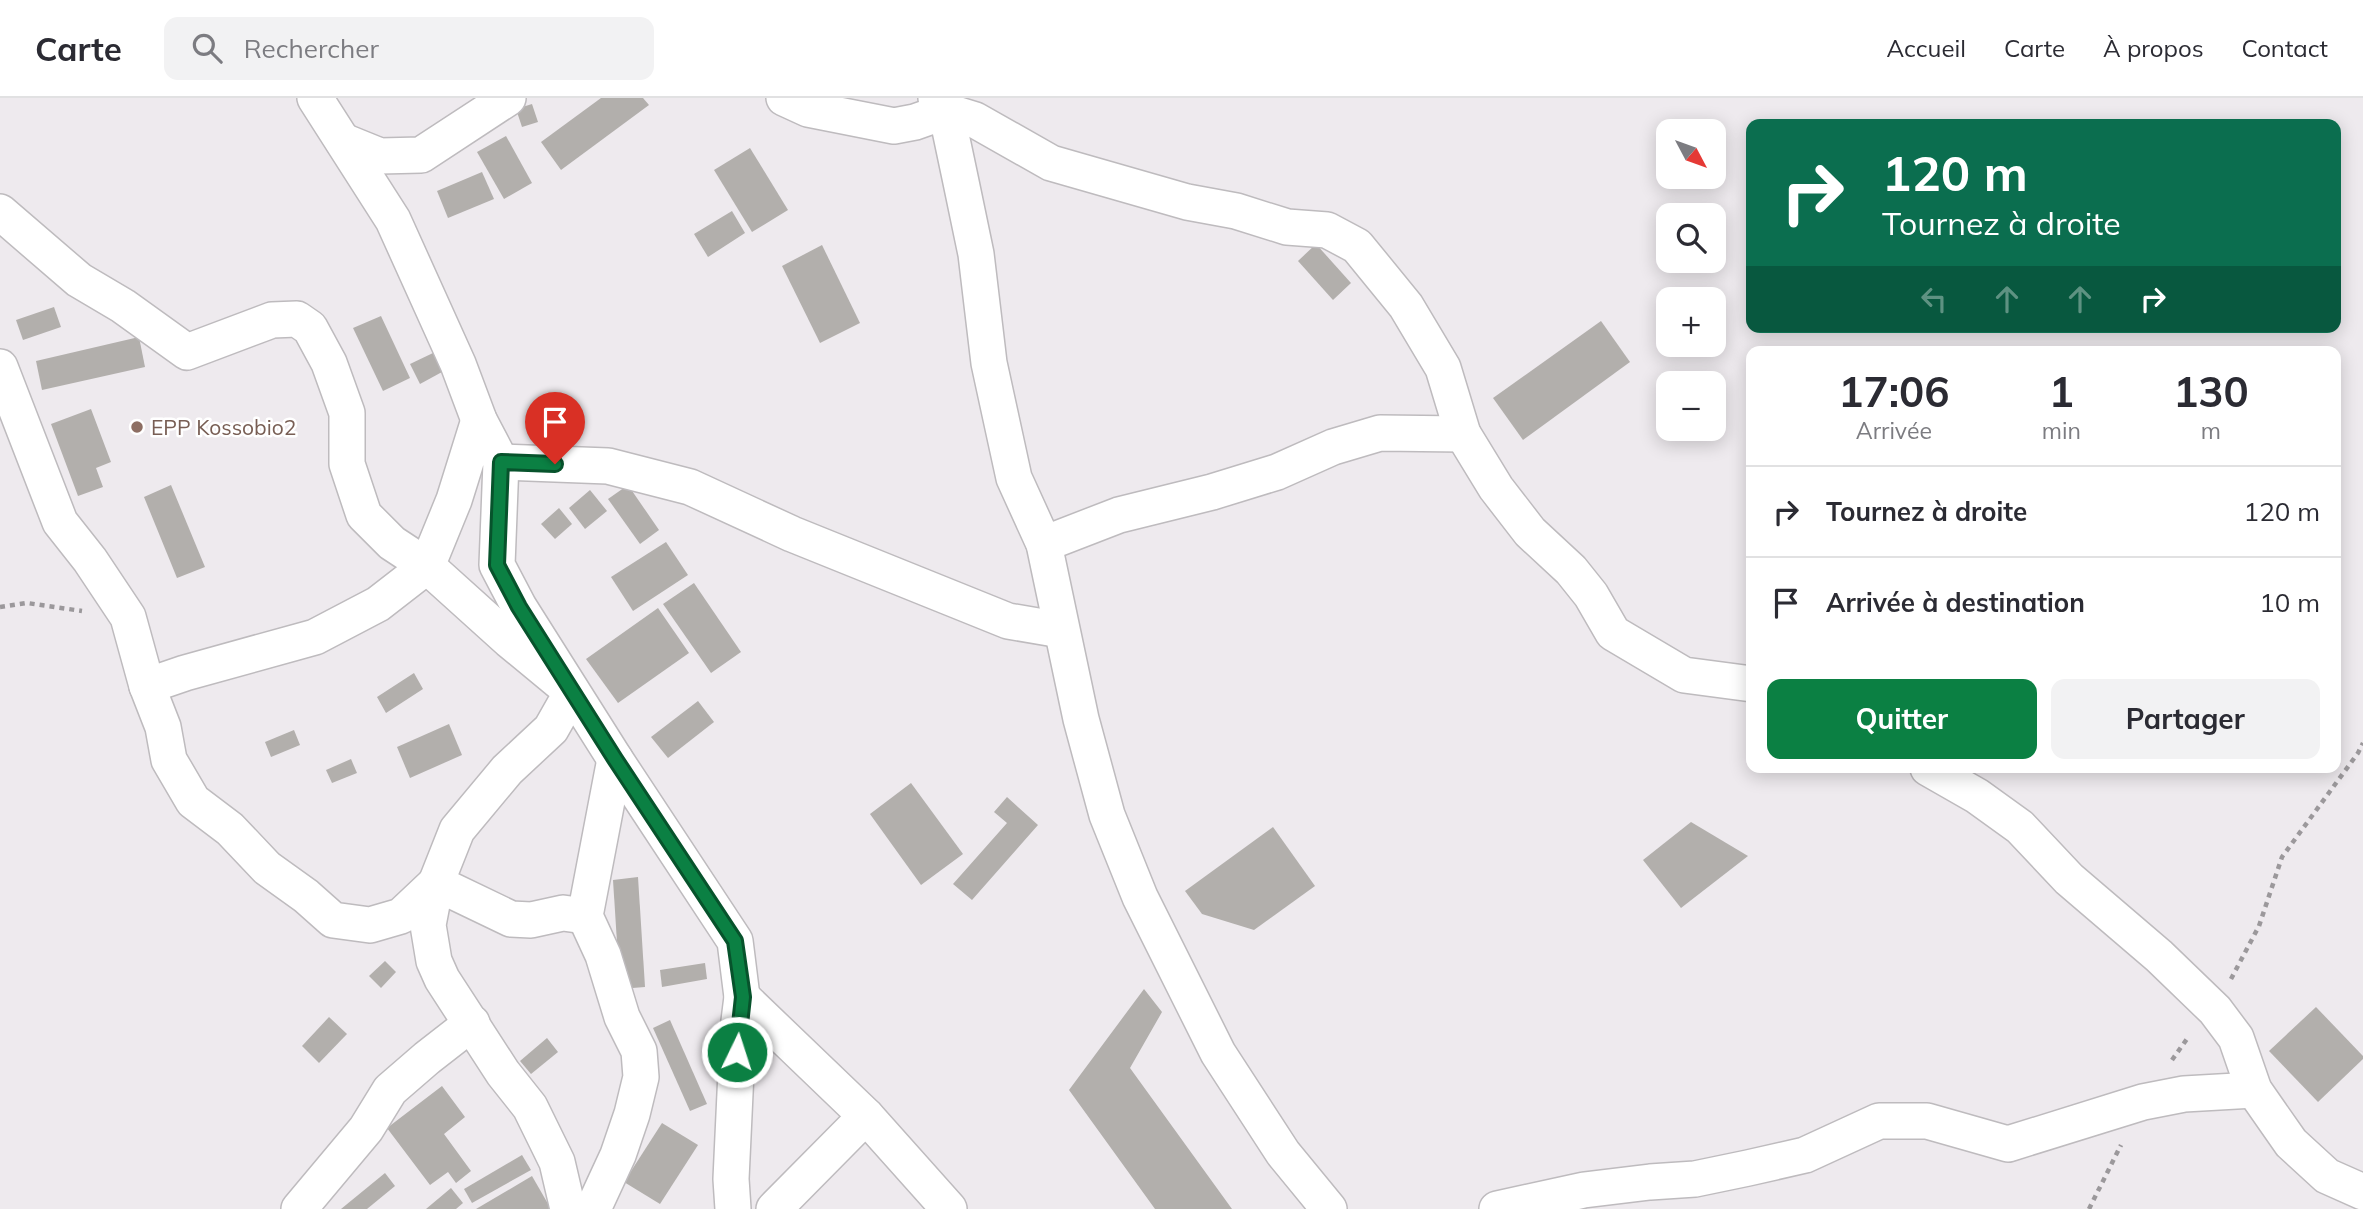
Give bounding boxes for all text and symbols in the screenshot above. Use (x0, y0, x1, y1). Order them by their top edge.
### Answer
search box (164, 17, 654, 80)
text: Carte (35, 28, 122, 69)
icon: search (188, 29, 226, 67)
text: Rechercher (244, 32, 379, 65)
text: Accueil (1887, 33, 1966, 63)
text: Carte (2004, 33, 2065, 63)
text: À propos (2103, 33, 2204, 63)
text: Contact (2242, 33, 2328, 63)
north arrow (1656, 119, 1726, 189)
map controls (1656, 119, 1726, 441)
text: 120 m (1882, 142, 2028, 203)
icon: right (1767, 147, 1858, 238)
button: search (1656, 203, 1726, 273)
text: Tournez à droite (1882, 203, 2121, 243)
icon: left (1915, 280, 1953, 318)
icon: ahead (1988, 280, 2026, 318)
icon: ahead (2061, 280, 2099, 318)
icon: right (2134, 280, 2172, 318)
button: + (1656, 287, 1726, 357)
text: 17:06 (1838, 365, 1949, 418)
text: 1 (2049, 365, 2074, 418)
text: 130 (2173, 365, 2249, 418)
button: − (1656, 371, 1726, 441)
pin (525, 392, 585, 464)
icon: arrive (536, 403, 574, 441)
place label: EPP Kossobio2 (151, 414, 296, 440)
text: Arrivée (1856, 416, 1932, 445)
text: min (2042, 416, 2081, 445)
text: m (2201, 416, 2221, 445)
marker: EPP Kossobio2 (129, 419, 145, 435)
icon: right (1767, 493, 1805, 531)
text: Tournez à droite (1826, 495, 2027, 528)
text: 120 m (2244, 495, 2320, 528)
icon: arrive (1767, 584, 1805, 622)
text: Arrivée à destination (1826, 586, 2085, 619)
text: 10 m (2259, 586, 2320, 619)
button: Quitter (1767, 679, 2037, 759)
button: Partager (2051, 679, 2320, 759)
position arrow (700, 1015, 774, 1089)

